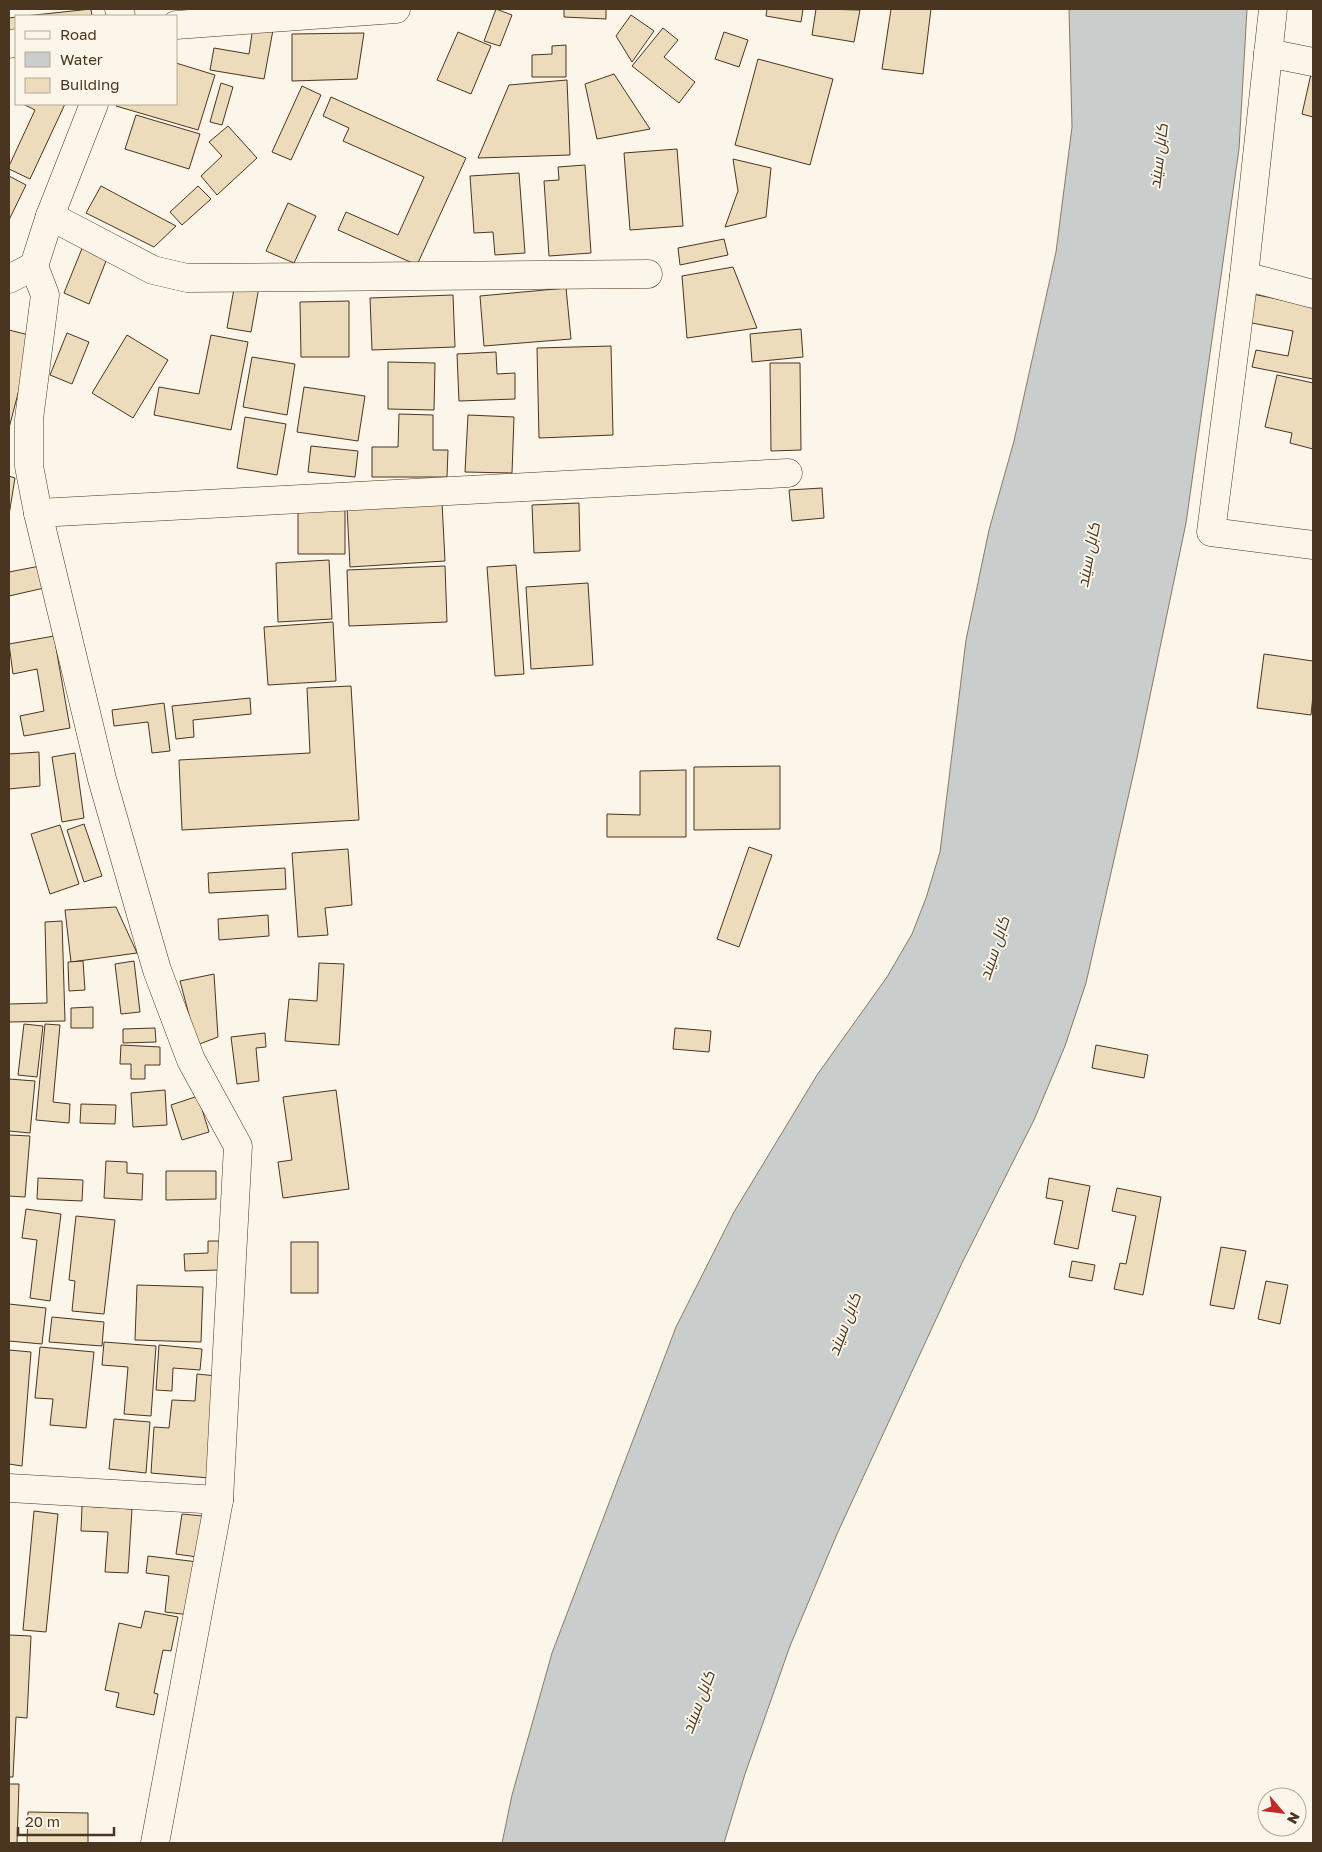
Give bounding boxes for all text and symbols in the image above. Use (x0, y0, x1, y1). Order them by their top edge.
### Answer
legend (15, 15, 178, 105)
text: Road (60, 25, 97, 43)
text: Water (60, 50, 103, 68)
text: Building (60, 75, 120, 93)
water label: کابل سيند (1144, 122, 1172, 190)
water label: کابل سيند (1072, 521, 1104, 589)
water label: کابل سيند (974, 914, 1014, 982)
water label: کابل سيند (823, 1290, 865, 1358)
water label: کابل سيند (677, 1668, 719, 1736)
north arrow (1257, 1787, 1307, 1837)
scale bar (18, 1804, 114, 1836)
text: N (1284, 1810, 1304, 1827)
text: 20 m (25, 1812, 60, 1830)

